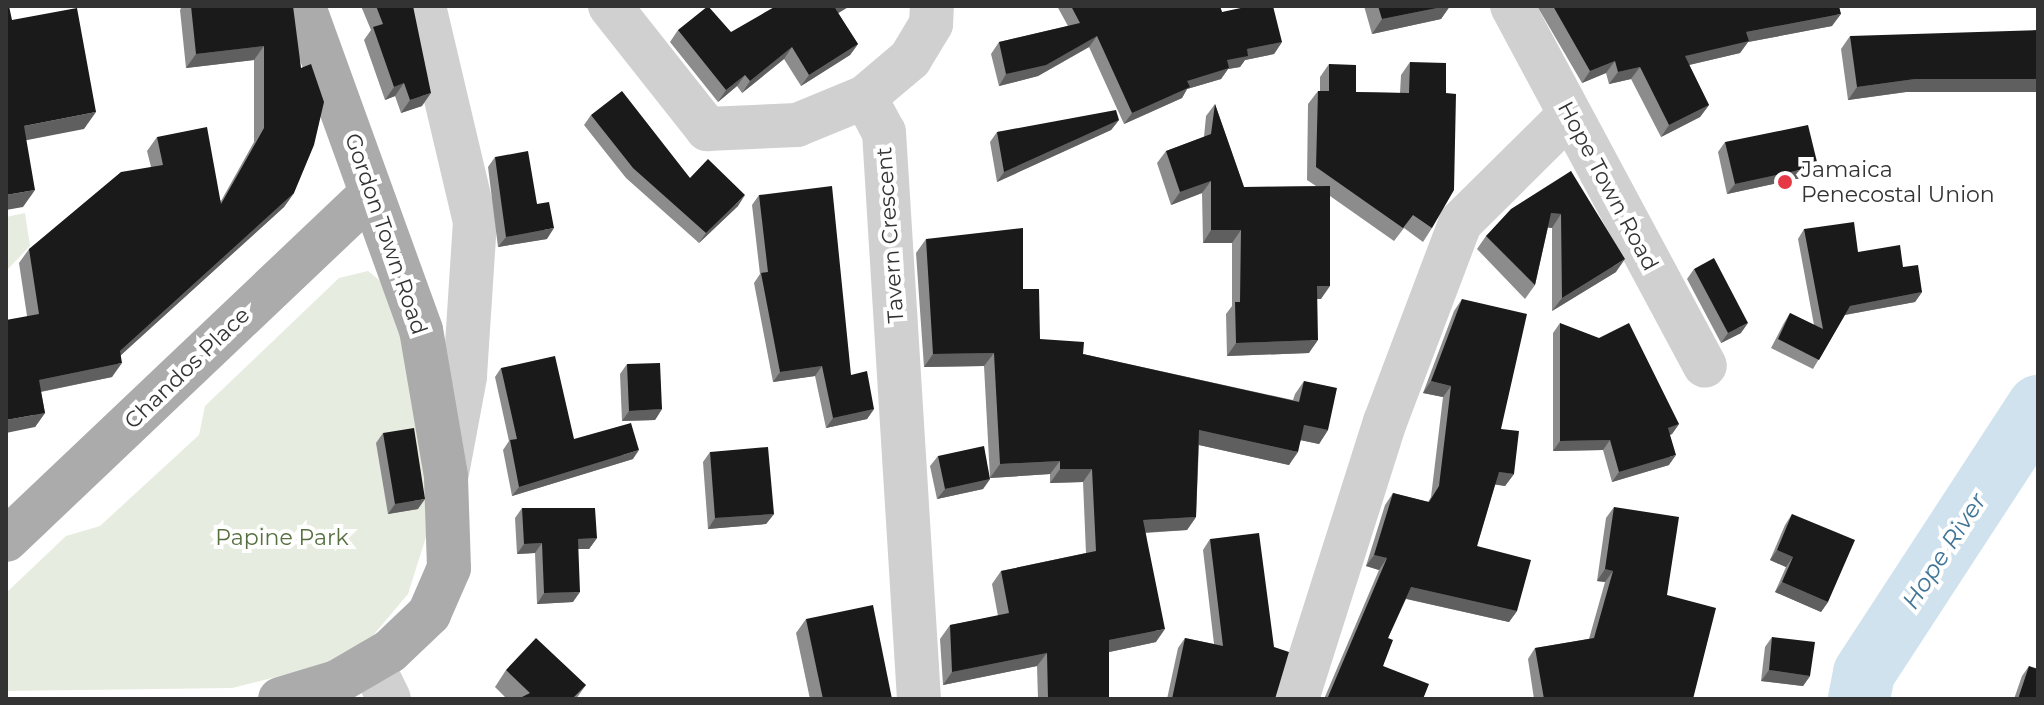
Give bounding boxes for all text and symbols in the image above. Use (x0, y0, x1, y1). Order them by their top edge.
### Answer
street label: Hope Town Road (1552, 97, 1664, 275)
street label: Gordon Town Road (339, 130, 433, 338)
street label: Tavern Crescent (871, 146, 909, 324)
place label: Jamaica Penecostal Union (1801, 156, 1995, 208)
marker: Jamaica Penecostal Union (1776, 173, 1794, 191)
street label: Chandos Place (119, 302, 255, 434)
water label: Hope River (1896, 488, 1992, 614)
park label: Papine Park (215, 525, 349, 551)

